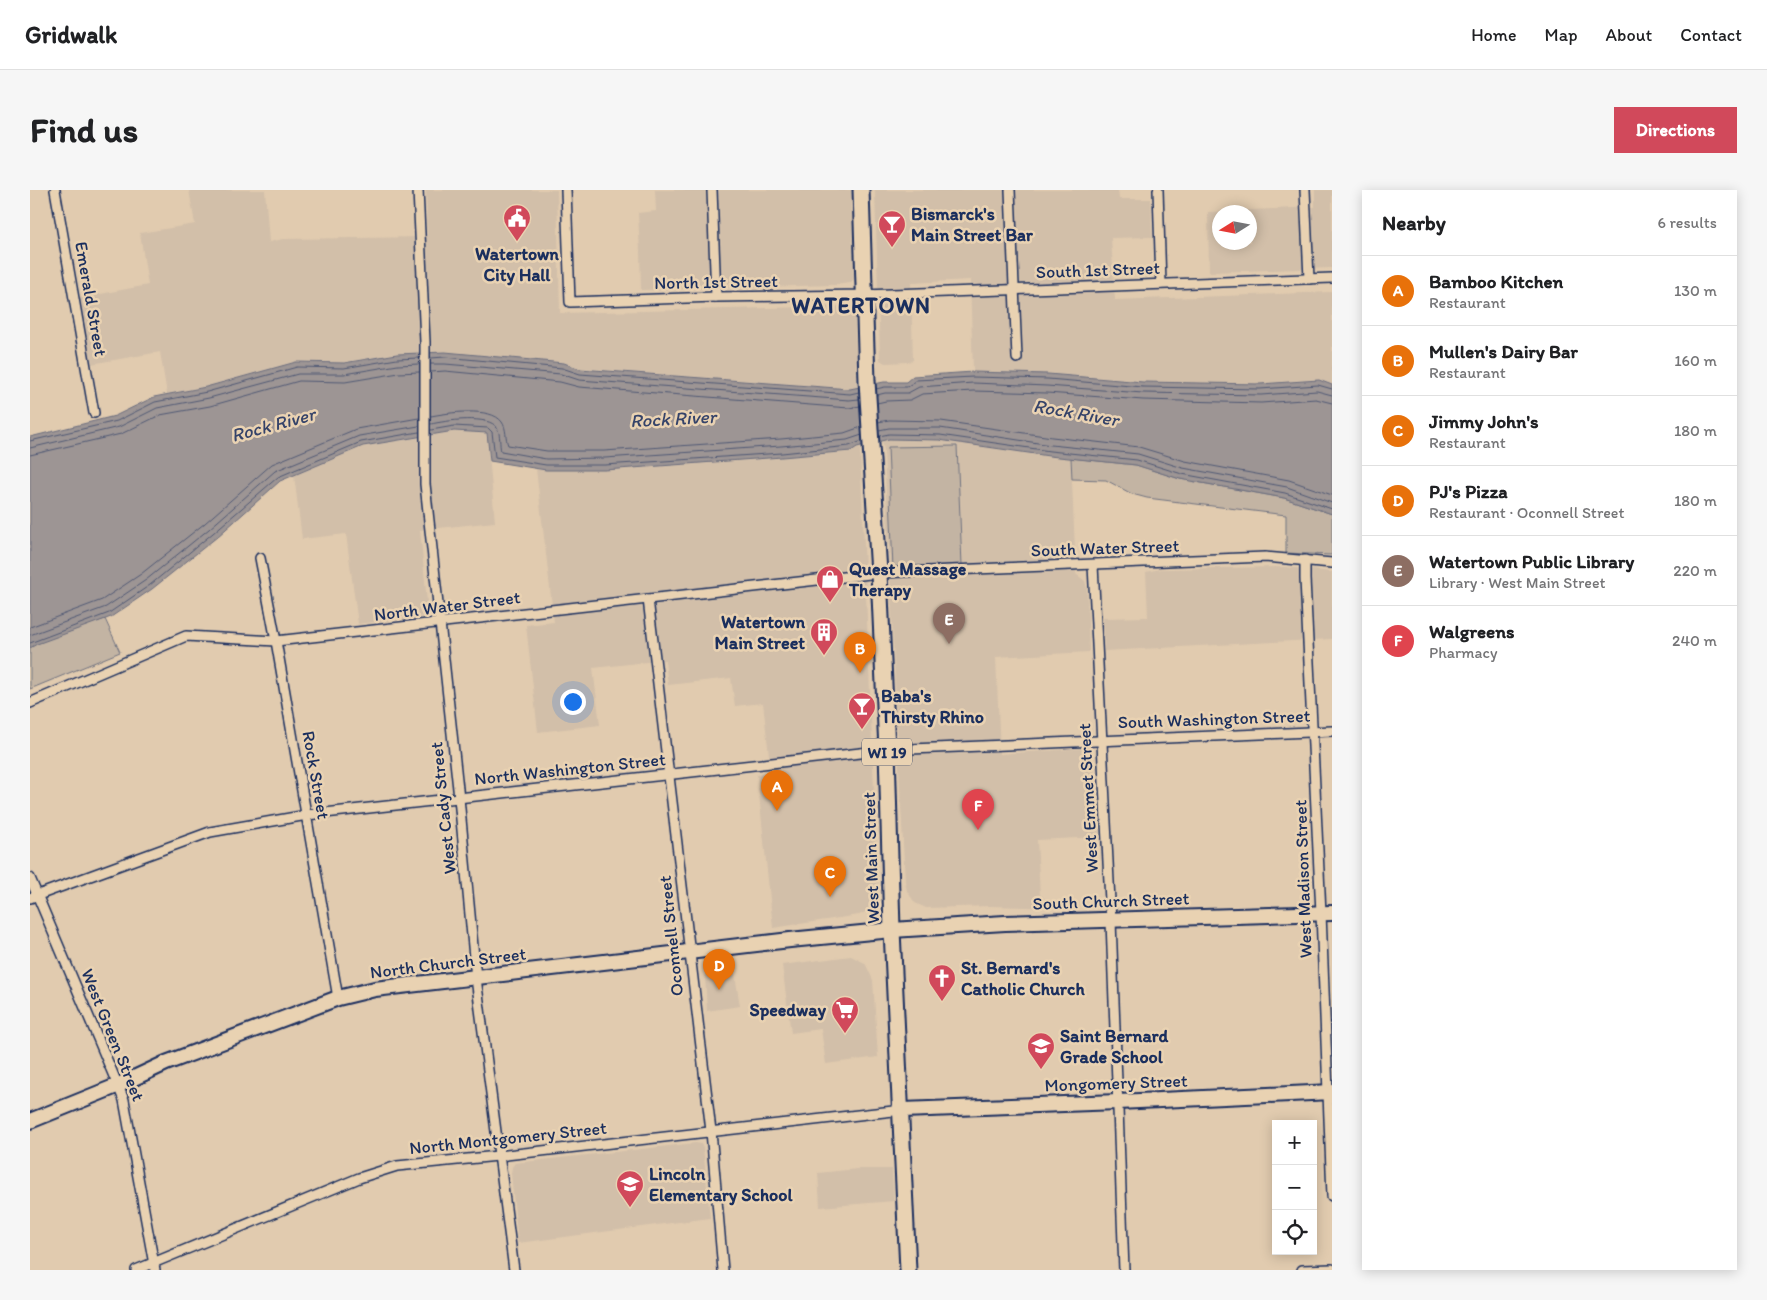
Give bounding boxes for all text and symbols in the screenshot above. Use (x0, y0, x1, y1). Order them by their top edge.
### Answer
text: Gridwalk (25, 20, 117, 49)
text: Home (1471, 24, 1517, 46)
text: Map (1545, 24, 1578, 46)
text: About (1606, 24, 1652, 46)
text: Contact (1680, 24, 1742, 46)
button: Directions (1614, 107, 1737, 153)
text: Find us (30, 109, 138, 151)
public building icon: Watertown City Hall (502, 203, 532, 242)
place label: Bismarck's Main Street Bar (911, 203, 1034, 246)
north arrow (1212, 205, 1257, 250)
bar icon: Bismarck's Main Street Bar (877, 209, 907, 248)
text: Nearby (1382, 210, 1446, 235)
text: 6 results (1657, 213, 1717, 232)
street label: Emerald Street (70, 240, 112, 358)
place label: Watertown City Hall (475, 243, 559, 286)
street label: South 1st Street (1035, 257, 1161, 283)
street label: North 1st Street (654, 270, 778, 294)
text: Bamboo Kitchen (1429, 270, 1563, 293)
text: A (1393, 281, 1403, 300)
text: 130 m (1674, 281, 1717, 300)
district label: WATERTOWN (791, 292, 931, 319)
text: Restaurant (1429, 293, 1506, 312)
text: Mullen's Dairy Bar (1429, 340, 1578, 363)
text: B (1393, 351, 1403, 370)
text: 160 m (1674, 351, 1717, 370)
text: Restaurant (1429, 363, 1506, 382)
water label: Rock River (1032, 394, 1123, 432)
water label: Rock River (229, 402, 320, 447)
water label: Rock River (629, 405, 719, 432)
text: Jimmy John's (1429, 410, 1539, 433)
text: C (1393, 421, 1403, 440)
text: 180 m (1674, 421, 1717, 440)
text: Restaurant (1429, 433, 1506, 452)
text: PJ's Pizza (1429, 480, 1508, 503)
text: D (1393, 491, 1403, 510)
text: 180 m (1674, 491, 1717, 510)
text: Restaurant · Oconnell Street (1429, 503, 1624, 522)
street label: South Water Street (1030, 534, 1180, 562)
text: Watertown Public Library (1429, 550, 1634, 573)
place label: Quest Massage Therapy (848, 558, 967, 601)
text: E (1394, 561, 1402, 580)
text: 220 m (1673, 561, 1717, 580)
shop icon: Quest Massage Therapy (815, 564, 845, 603)
text: Library · West Main Street (1429, 573, 1606, 592)
street label: North Water Street (373, 586, 522, 626)
pin: E (933, 603, 965, 644)
place label: Watertown Main Street (715, 611, 805, 654)
building icon: Watertown Main Street (809, 617, 839, 656)
text: Walgreens (1429, 620, 1514, 643)
text: F (1394, 631, 1402, 650)
text: 240 m (1672, 631, 1717, 650)
pin: B (844, 632, 876, 673)
text: Pharmacy (1429, 643, 1497, 662)
place label: Baba's Thirsty Rhino (880, 685, 984, 728)
your location (560, 689, 586, 715)
bar icon: Baba's Thirsty Rhino (847, 691, 877, 730)
street label: South Washington Street (1117, 705, 1311, 733)
street label: West Emmet Street (1073, 722, 1103, 873)
street label: Rock Street (297, 729, 335, 821)
road number: WI 19 (862, 738, 912, 766)
street label: West Cady Street (425, 741, 461, 875)
street label: North Washington Street (473, 748, 667, 790)
pin: A (761, 770, 793, 811)
pin: F (962, 789, 994, 830)
street label: West Main Street (858, 791, 884, 924)
street label: West Madison Street (1289, 799, 1317, 959)
pin: C (814, 856, 846, 897)
street label: Oconnell Street (654, 874, 688, 997)
street label: South Church Street (1032, 887, 1190, 915)
street label: North Church Street (369, 942, 527, 983)
pin: D (703, 949, 735, 990)
place label: St. Bernard's Catholic Church (961, 957, 1085, 1000)
church icon: St. Bernard's Catholic Church (927, 963, 957, 1002)
street label: West Green Street (76, 965, 150, 1105)
supermarket icon: Speedway (830, 995, 860, 1034)
place label: Speedway (750, 999, 827, 1021)
place label: Saint Bernard Grade School (1060, 1025, 1169, 1068)
school or university icon: Saint Bernard Grade School (1026, 1031, 1056, 1070)
street label: Mongomery Street (1044, 1069, 1188, 1096)
street label: North Montgomery Street (408, 1117, 608, 1159)
map controls (1272, 1120, 1317, 1255)
button: + (1272, 1120, 1317, 1165)
place label: Lincoln Elementary School (649, 1163, 793, 1206)
button: − (1272, 1165, 1317, 1210)
school or university icon: Lincoln Elementary School (615, 1169, 645, 1208)
button: locate (1272, 1210, 1317, 1255)

